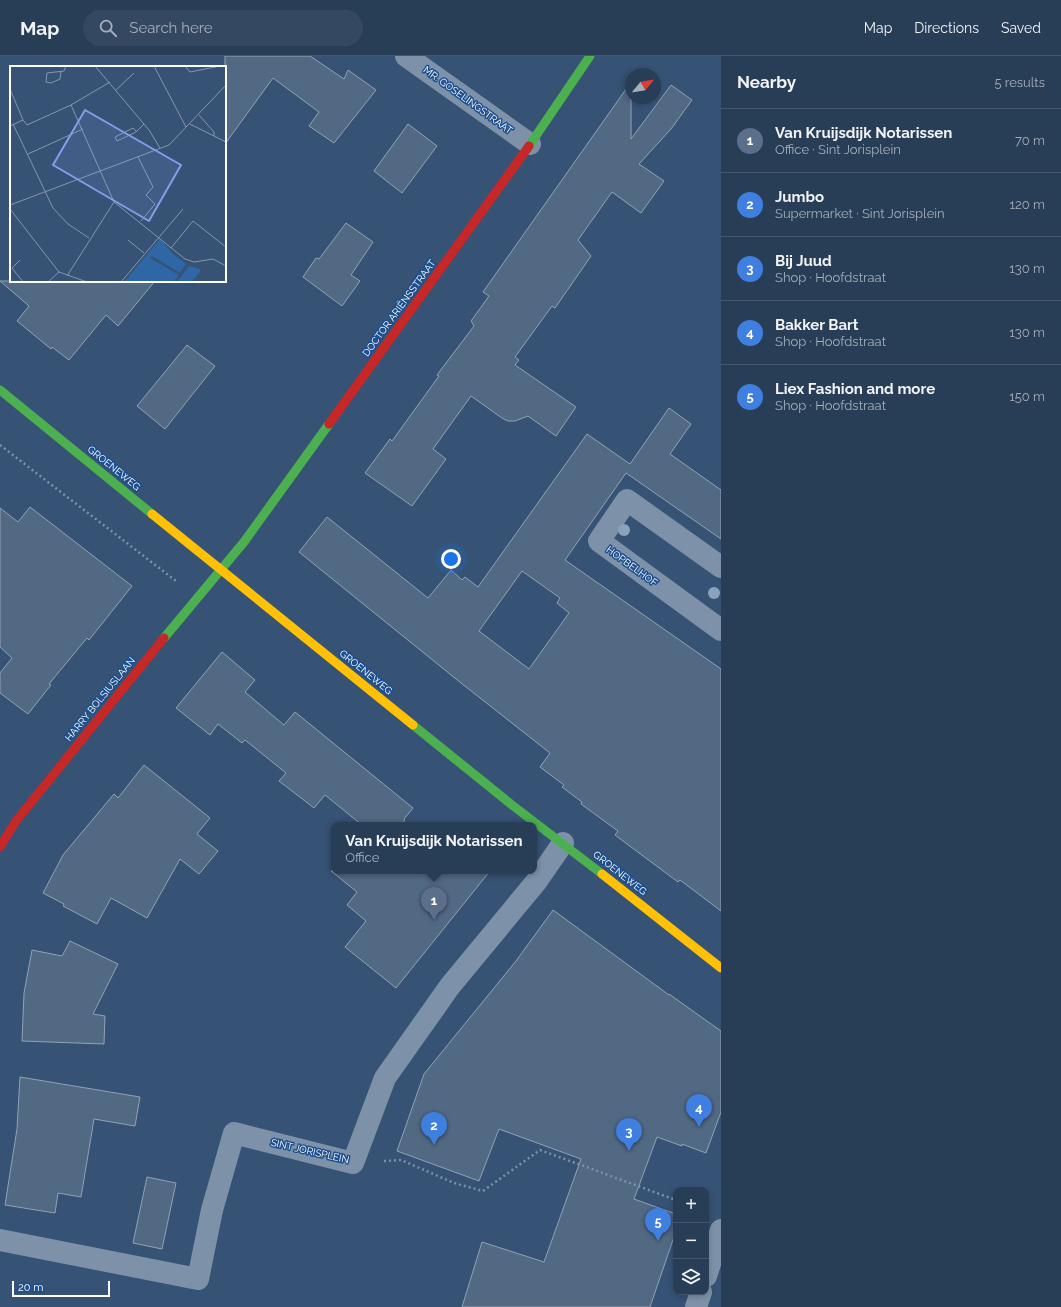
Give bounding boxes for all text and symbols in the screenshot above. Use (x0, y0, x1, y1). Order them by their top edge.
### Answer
search box (83, 10, 363, 46)
text: Map (20, 17, 59, 39)
icon: search (97, 17, 119, 39)
text: Search here (129, 19, 213, 37)
text: Map (864, 20, 892, 36)
text: Directions (914, 20, 979, 36)
text: Saved (1001, 20, 1041, 36)
street label: MR. GOSELINGSTRAAT (421, 64, 515, 136)
inset map (10, 66, 226, 282)
north arrow (625, 68, 661, 104)
text: Nearby (737, 72, 796, 92)
text: 5 results (994, 75, 1045, 90)
text: Van Kruijsdijk Notarissen (775, 124, 952, 142)
text: 1 (747, 133, 753, 148)
text: 70 m (1015, 133, 1045, 148)
text: Office · Sint Jorisplein (775, 142, 901, 157)
text: Jumbo (775, 188, 824, 206)
text: 2 (746, 197, 754, 212)
text: 120 m (1009, 197, 1045, 212)
text: Supermarket · Sint Jorisplein (775, 206, 945, 221)
text: Bij Juud (775, 252, 832, 270)
street label: DOCTOR ARIËNSSTRAAT (360, 257, 438, 359)
text: 3 (746, 261, 754, 276)
text: 130 m (1009, 261, 1045, 276)
text: Shop · Hoofdstraat (775, 270, 886, 285)
text: Bakker Bart (775, 316, 859, 334)
text: 4 (746, 325, 754, 340)
text: 130 m (1009, 325, 1045, 340)
text: Shop · Hoofdstraat (775, 334, 886, 349)
text: Liex Fashion and more (775, 380, 935, 398)
text: 5 (746, 389, 754, 404)
text: 150 m (1009, 389, 1045, 404)
text: Shop · Hoofdstraat (775, 398, 886, 413)
street label: GROENEWEG (85, 443, 143, 493)
street label: HOPBELHOF (604, 544, 660, 588)
your location (441, 549, 461, 569)
street label: GROENEWEG (337, 647, 395, 697)
street label: HARRY BOLSIUSLAAN (63, 655, 137, 743)
popup (331, 822, 537, 874)
text: Van Kruijsdijk Notarissen (345, 832, 523, 850)
street label: GROENEWEG (591, 849, 649, 897)
text: Office (345, 850, 379, 865)
pin: 1 (421, 887, 447, 920)
pin: 4 (686, 1094, 712, 1127)
pin: 2 (421, 1112, 447, 1145)
pin: 3 (616, 1118, 642, 1151)
street label: SINT JORISPLEIN (270, 1137, 350, 1165)
map controls (673, 1187, 709, 1295)
button: + (673, 1187, 709, 1223)
pin: 5 (645, 1208, 671, 1241)
button: − (673, 1223, 709, 1259)
button: layers (673, 1259, 709, 1295)
scale bar (12, 1279, 110, 1298)
text: 20 m (18, 1281, 43, 1294)

